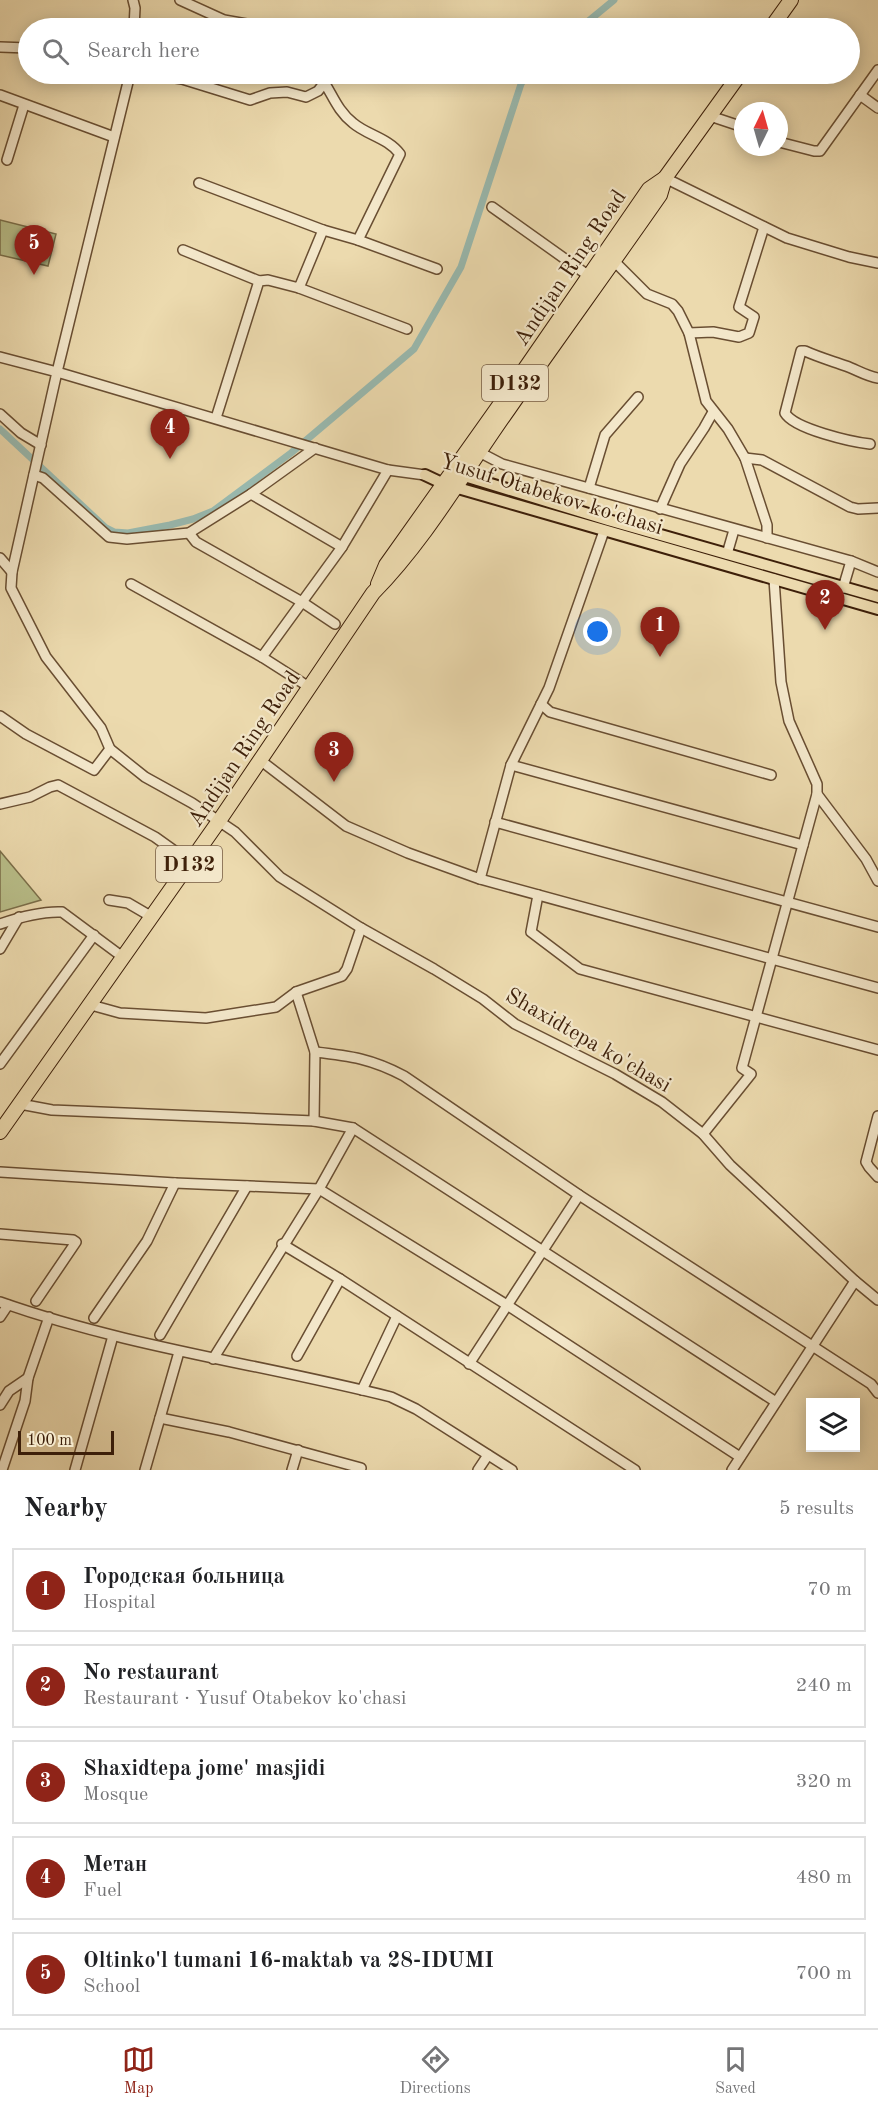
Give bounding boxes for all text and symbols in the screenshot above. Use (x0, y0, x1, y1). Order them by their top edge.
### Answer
search box (18, 18, 860, 84)
icon: search (39, 35, 72, 68)
text: Search here (87, 40, 200, 62)
north arrow (734, 102, 788, 156)
street label: Andijan Ring Road (510, 186, 631, 350)
pin: 5 (15, 226, 54, 275)
road number: D132 (482, 365, 548, 401)
pin: 4 (150, 410, 190, 459)
street label: Yusuf Otabekov ko'chasi (437, 450, 666, 539)
pin: 2 (806, 580, 844, 630)
pin: 1 (640, 608, 680, 657)
your location (583, 617, 612, 646)
street label: Andijan Ring Road (184, 667, 305, 831)
pin: 3 (314, 732, 354, 782)
road number: D132 (156, 846, 222, 882)
street label: Shaxidtepa ko'chasi (501, 984, 675, 1097)
map controls (806, 1398, 860, 1452)
button: layers (806, 1398, 860, 1452)
scale bar (18, 1428, 114, 1456)
text: 100 m (27, 1433, 72, 1449)
text: Nearby (24, 1496, 108, 1522)
text: 5 results (779, 1499, 854, 1519)
text: Городская больница (83, 1566, 285, 1588)
text: 1 (40, 1580, 51, 1600)
text: 70 m (807, 1580, 852, 1600)
text: Hospital (83, 1593, 155, 1613)
text: No restaurant (83, 1662, 219, 1684)
text: 2 (40, 1676, 51, 1696)
text: 240 m (796, 1676, 852, 1696)
text: Restaurant · Yusuf Otabekov ko'chasi (83, 1689, 406, 1709)
text: Shaxidtepa jome' masjidi (83, 1758, 325, 1780)
text: 3 (40, 1772, 51, 1792)
text: 320 m (796, 1772, 852, 1792)
text: Mosque (83, 1785, 148, 1805)
text: Метан (83, 1854, 147, 1876)
text: 4 (40, 1868, 51, 1888)
text: 480 m (796, 1868, 852, 1888)
text: Fuel (83, 1881, 122, 1901)
text: Oltinko'l tumani 16-maktab va 28-IDUMI (83, 1950, 494, 1972)
text: 5 (40, 1964, 51, 1984)
text: 700 m (796, 1964, 852, 1984)
text: School (83, 1977, 140, 1997)
tab: Map (122, 2043, 155, 2099)
tab: Directions (400, 2043, 471, 2099)
tab: Saved (715, 2043, 756, 2099)

